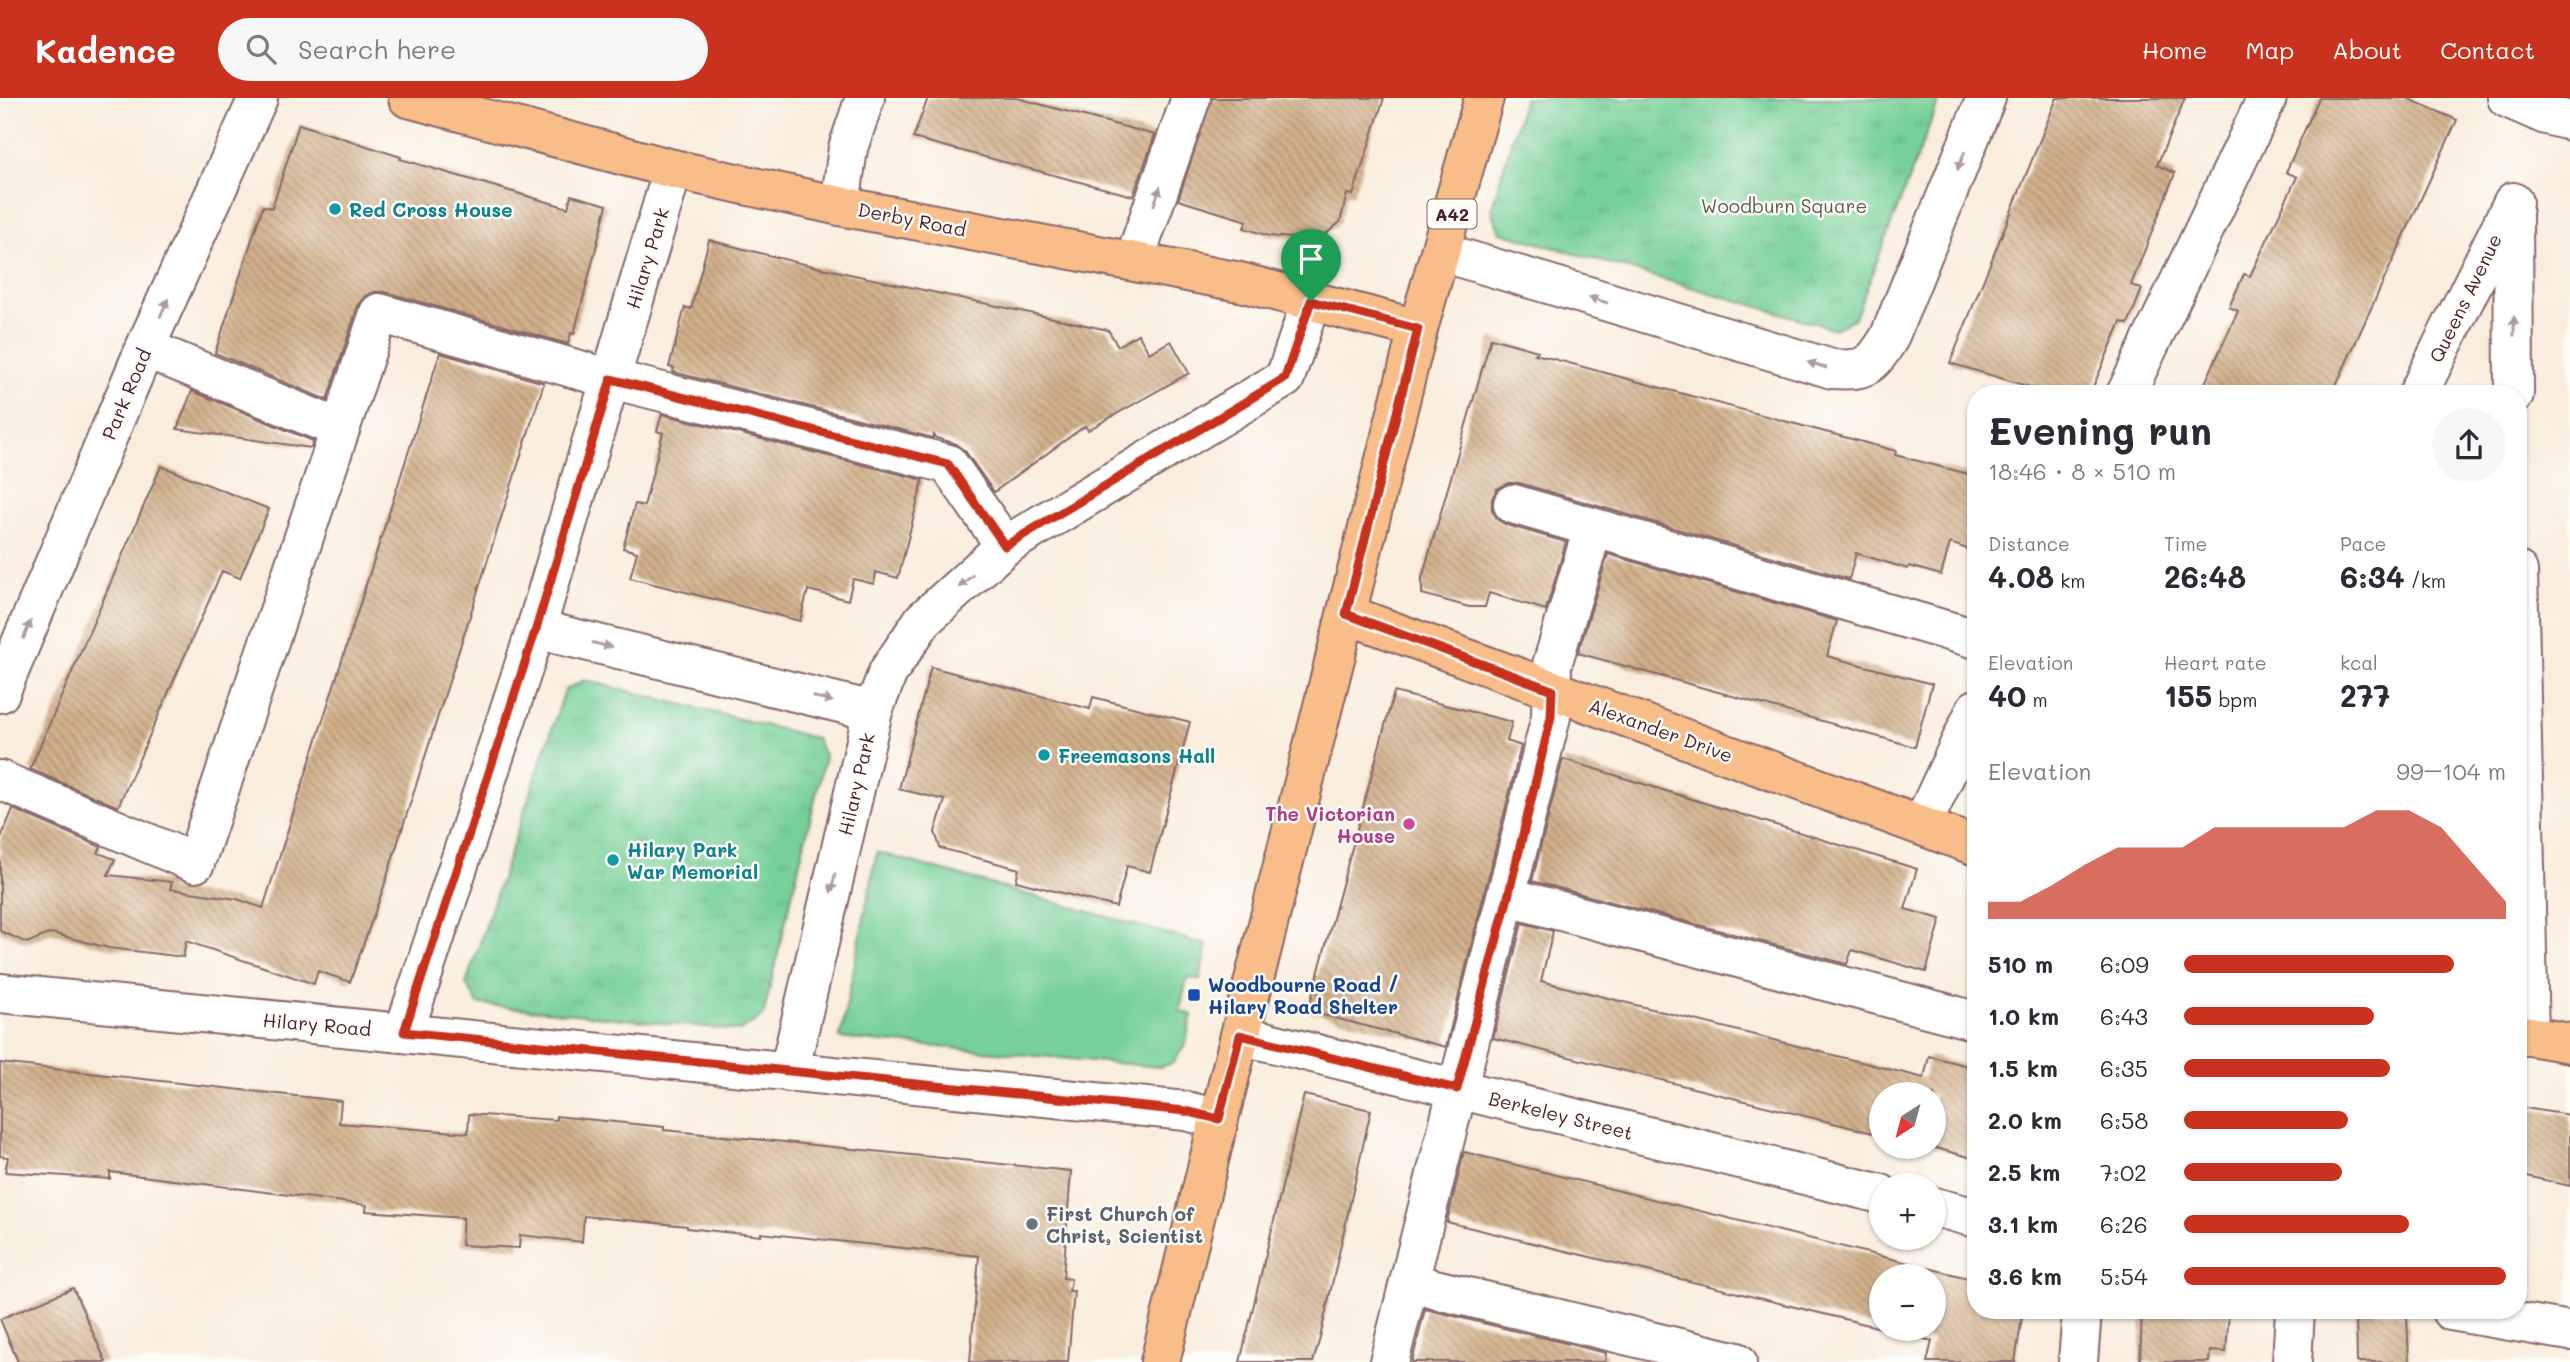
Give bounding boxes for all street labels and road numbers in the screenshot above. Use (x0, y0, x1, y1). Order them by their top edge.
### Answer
street label: Derby Road (856, 196, 968, 242)
road number: A42 (1428, 200, 1476, 229)
street label: Hilary Park (620, 204, 674, 312)
street label: Queens Avenue (2423, 229, 2507, 367)
street label: Park Road (96, 345, 156, 443)
street label: Alexander Drive (1586, 692, 1736, 768)
street label: Hilary Park (832, 730, 880, 838)
street label: Hilary Road (262, 1007, 372, 1041)
street label: Berkeley Street (1486, 1085, 1636, 1145)

